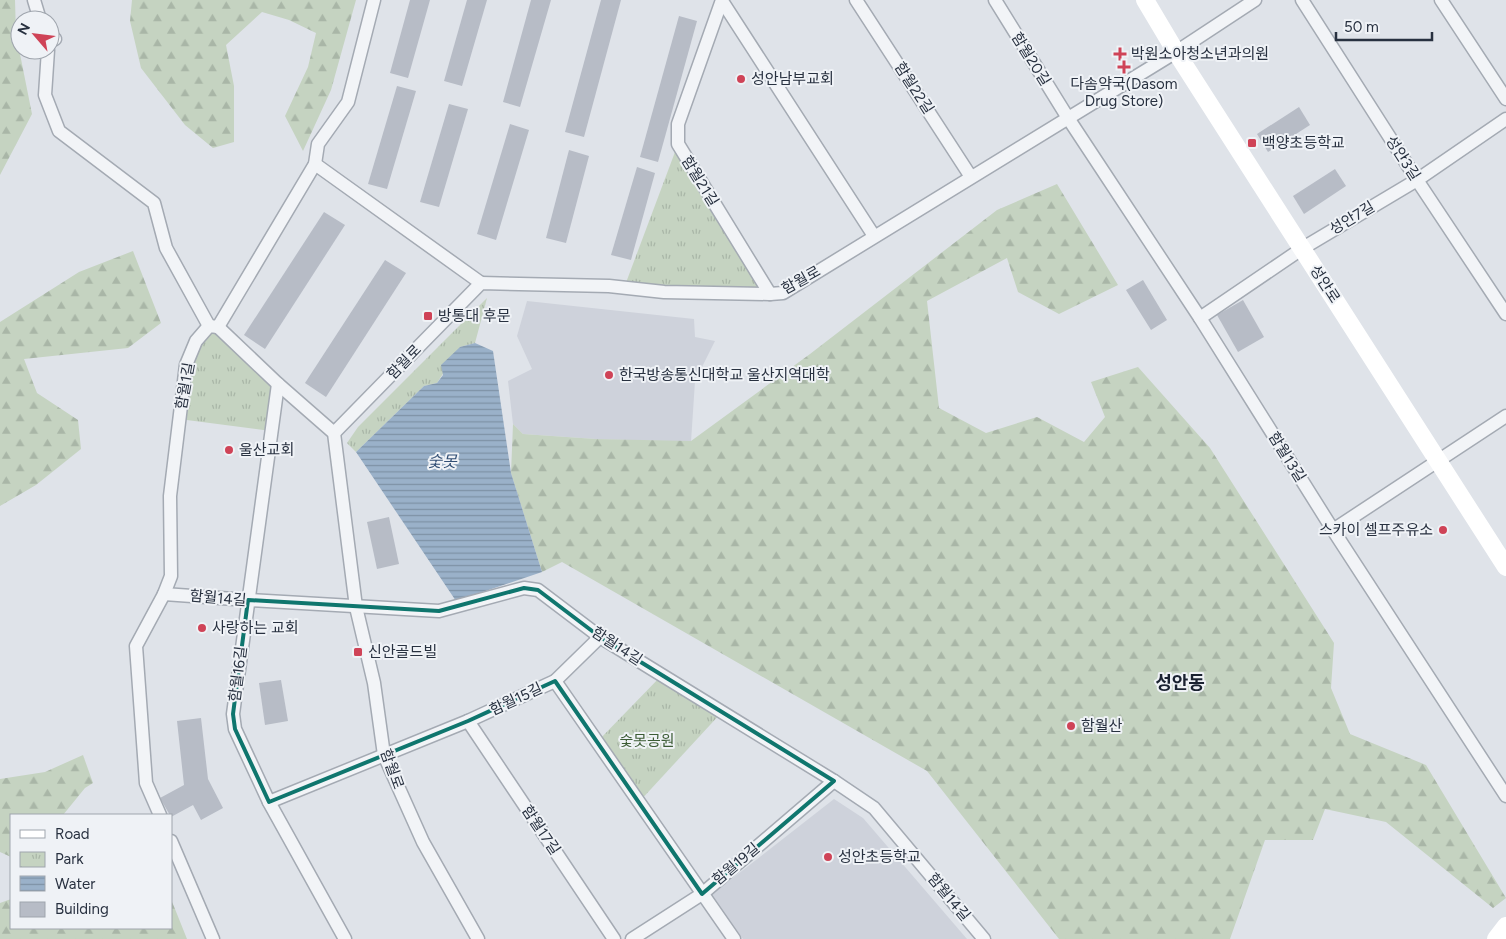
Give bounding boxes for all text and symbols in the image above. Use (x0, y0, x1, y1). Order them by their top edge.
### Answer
north arrow (10, 10, 60, 60)
scale bar (1336, 10, 1432, 42)
text: 50 m (1344, 18, 1379, 36)
text: N (14, 20, 34, 38)
street label: 함월20길 (1008, 29, 1054, 89)
place label: 박원소아청소년과의원 (1131, 45, 1269, 63)
marker: 박원소아청소년과의원 (1113, 47, 1127, 61)
street label: 함월22길 (891, 59, 937, 117)
marker: 다솜약국(Dasom Drug Store) (1118, 61, 1130, 73)
place label: 성안남부교회 (751, 70, 834, 88)
marker: 성안남부교회 (735, 73, 747, 85)
place label: 다솜약국(Dasom Drug Store) (1071, 75, 1177, 110)
street label: 성안3길 (1382, 132, 1424, 184)
place label: 백양초등학교 (1262, 134, 1345, 152)
marker: 백양초등학교 (1246, 137, 1258, 149)
street label: 함월21길 (678, 152, 722, 210)
street label: 성안7길 (1326, 198, 1378, 238)
street label: 함월로 (779, 262, 823, 298)
street label: 성안로 (1306, 262, 1344, 306)
place label: 방통대 후문 (438, 307, 511, 325)
marker: 방통대 후문 (422, 310, 434, 322)
street label: 함월로 (383, 341, 425, 383)
street label: 함월1길 (172, 361, 198, 411)
place label: 한국방송통신대학교 울산지역대학 (619, 366, 830, 384)
marker: 한국방송통신대학교 울산지역대학 (603, 369, 615, 381)
street label: 함월13길 (1265, 429, 1309, 485)
place label: 울산교회 (239, 441, 294, 459)
marker: 울산교회 (223, 444, 235, 456)
water label: 숯못 (427, 452, 458, 471)
place label: 스카이 셀프주유소 (1319, 521, 1433, 539)
marker: 스카이 셀프주유소 (1437, 524, 1449, 536)
street label: 함월14길 (189, 587, 247, 609)
place label: 사랑하는 교회 (212, 619, 299, 637)
marker: 사랑하는 교회 (196, 622, 208, 634)
street label: 함월14길 (588, 623, 646, 669)
place label: 신안골드빌 (368, 643, 437, 661)
street label: 함월16길 (226, 645, 250, 703)
marker: 신안골드빌 (352, 646, 364, 658)
district label: 성안동 (1155, 672, 1205, 694)
street label: 함월15길 (487, 679, 545, 719)
place label: 함월산 (1081, 717, 1123, 735)
marker: 함월산 (1065, 720, 1077, 732)
park label: 숯못공원 (619, 732, 675, 750)
street label: 함월로 (376, 746, 408, 792)
street label: 함월17길 (518, 802, 564, 858)
legend (10, 814, 172, 929)
text: Road (55, 825, 90, 843)
street label: 함월19길 (709, 839, 763, 889)
place label: 성안초등학교 (838, 848, 921, 866)
text: Park (55, 850, 84, 868)
marker: 성안초등학교 (822, 851, 834, 863)
street label: 함월14길 (924, 869, 974, 925)
text: Water (55, 875, 95, 893)
text: Building (55, 900, 109, 918)

